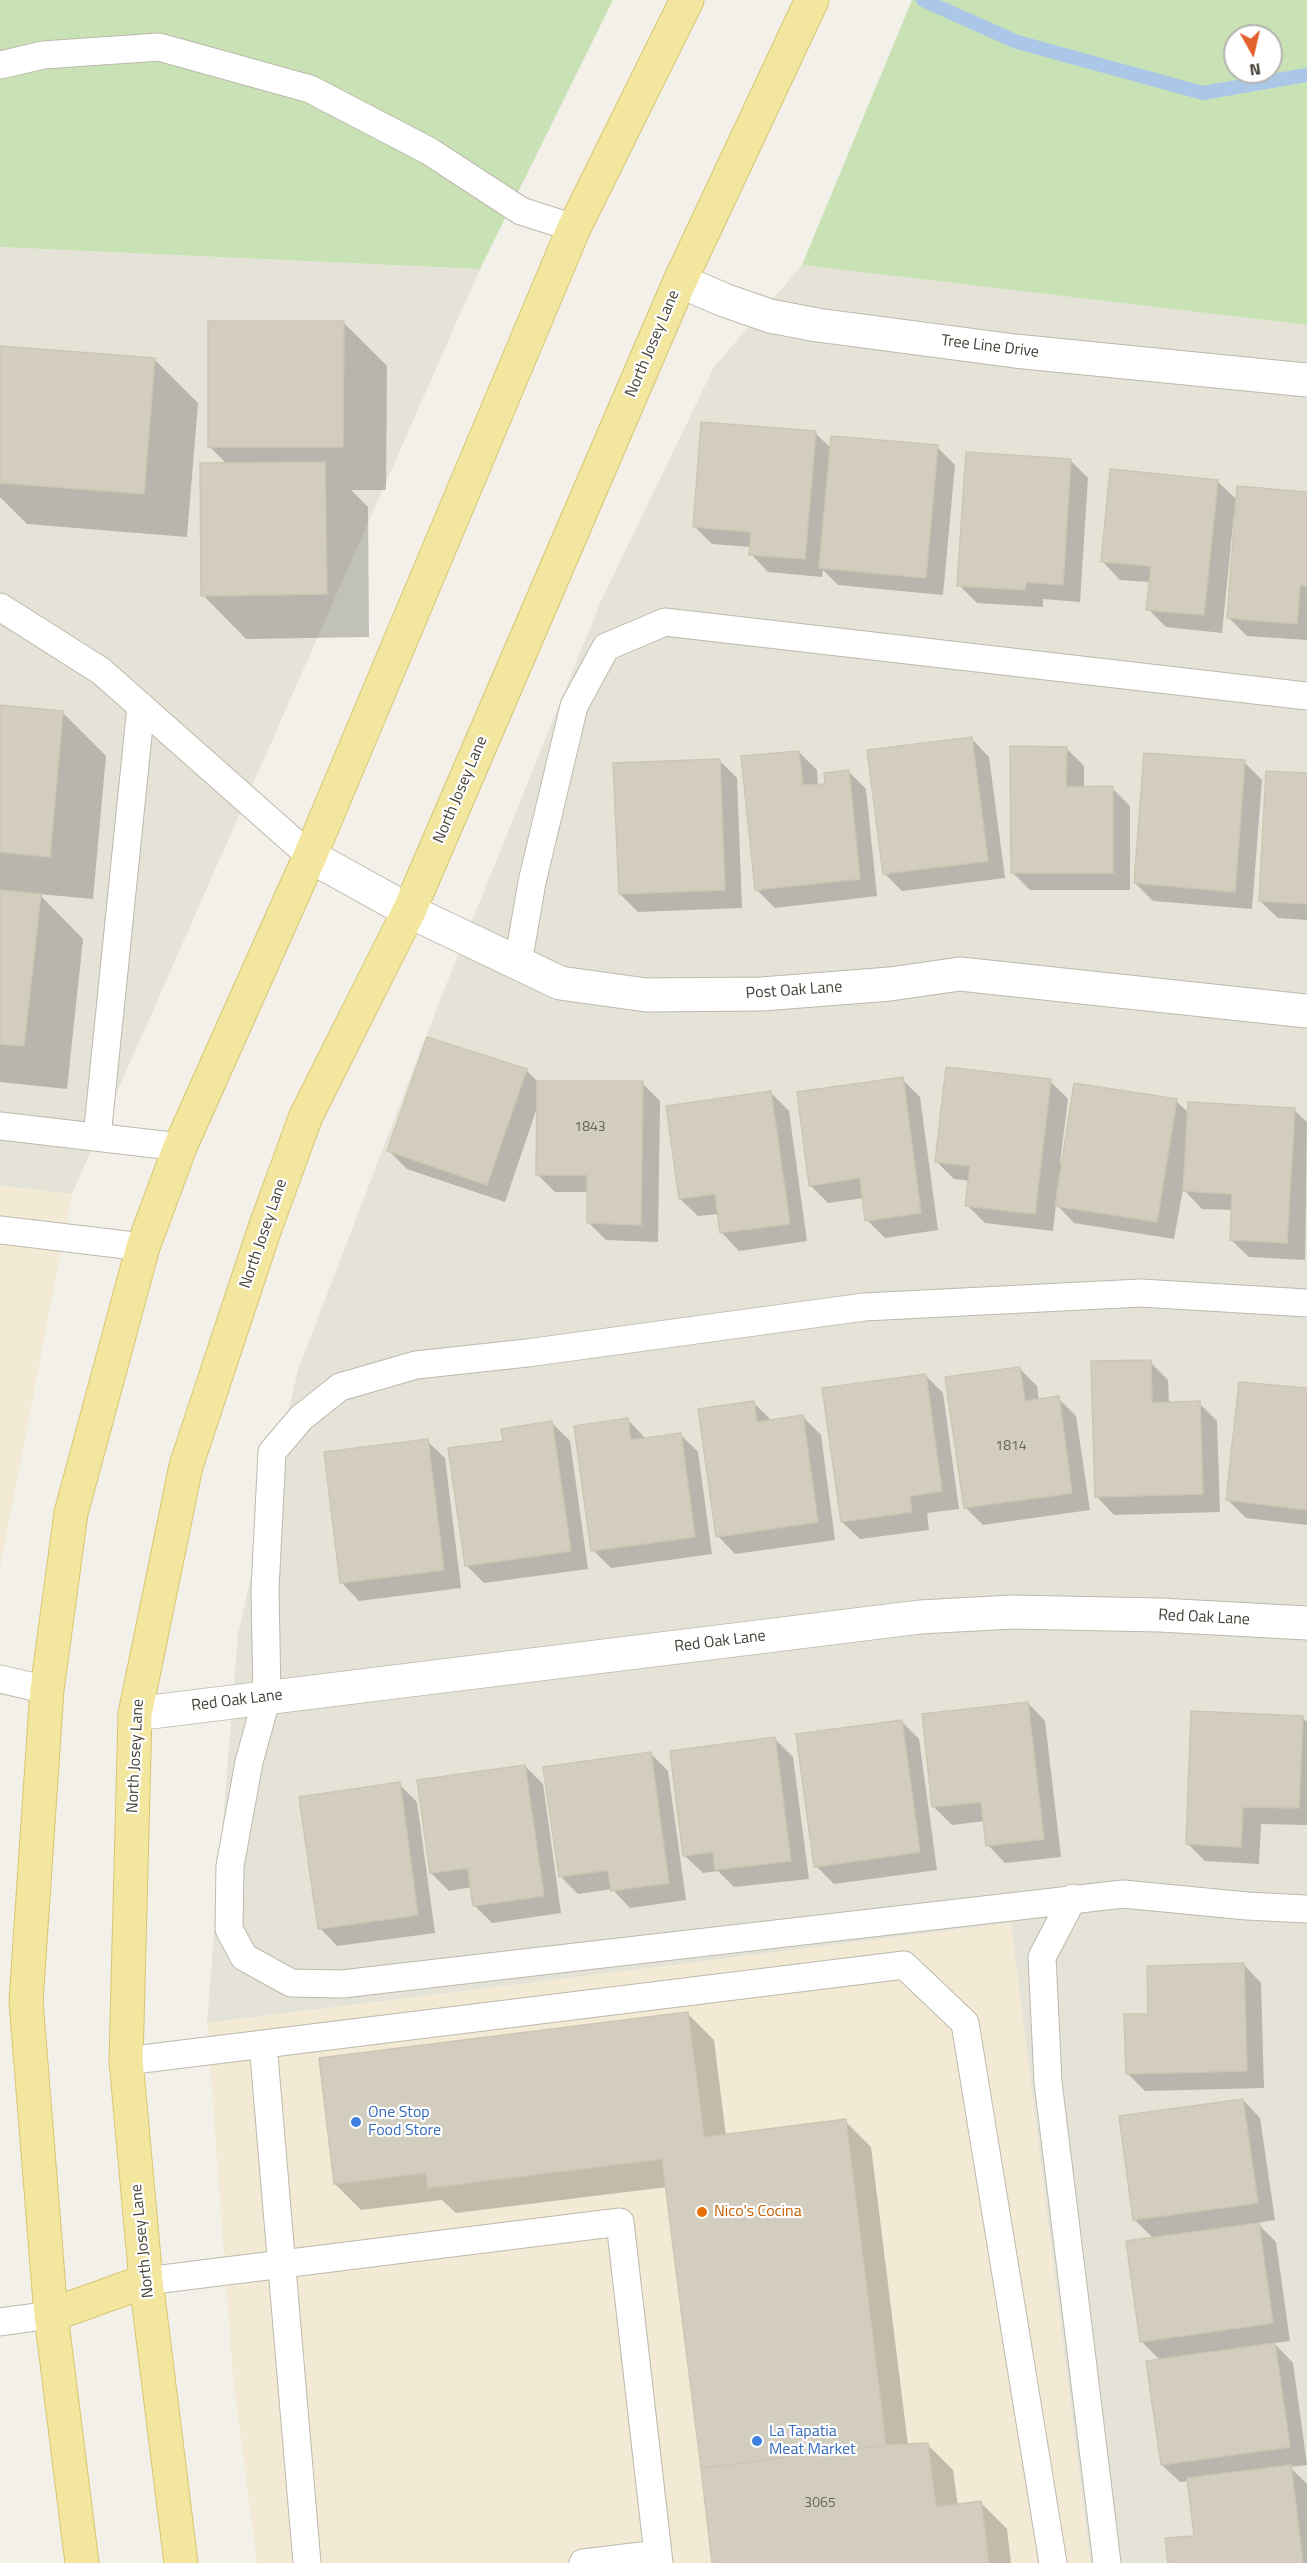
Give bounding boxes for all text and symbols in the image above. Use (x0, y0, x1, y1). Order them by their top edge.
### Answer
north arrow (1223, 24, 1283, 84)
text: N (1248, 57, 1262, 82)
street label: North Josey Lane (622, 288, 684, 400)
street label: Tree Line Drive (940, 331, 1040, 363)
street label: North Josey Lane (430, 734, 492, 846)
street label: Post Oak Lane (745, 978, 843, 1004)
house number: 1843 (574, 1120, 606, 1136)
street label: North Josey Lane (236, 1177, 292, 1291)
house number: 1814 (995, 1439, 1027, 1455)
street label: Red Oak Lane (1158, 1606, 1250, 1630)
street label: Red Oak Lane (673, 1627, 767, 1657)
street label: Red Oak Lane (190, 1686, 284, 1716)
street label: North Josey Lane (123, 1698, 149, 1814)
place label: One Stop Food Store (368, 2103, 441, 2141)
marker: One Stop Food Store (349, 2115, 363, 2129)
street label: North Josey Lane (127, 2183, 159, 2299)
place label: Nico's Cocina (714, 2202, 802, 2222)
marker: Nico's Cocina (695, 2205, 709, 2219)
place label: La Tapatia Meat Market (769, 2422, 856, 2460)
marker: La Tapatia Meat Market (750, 2434, 764, 2448)
house number: 3065 (804, 2496, 836, 2512)

